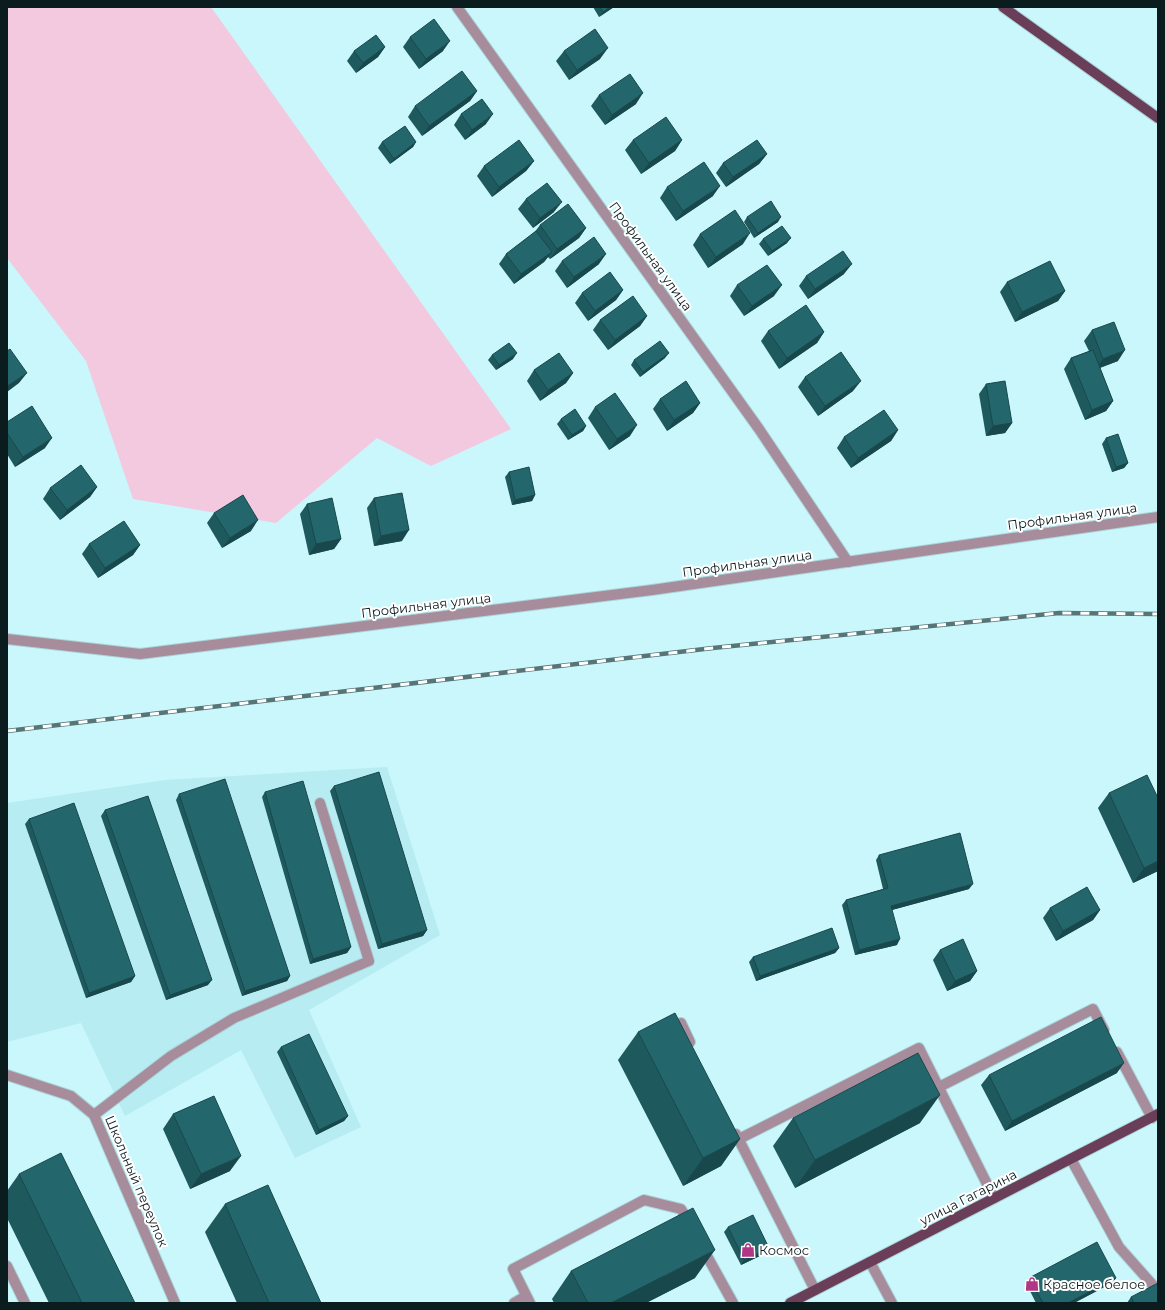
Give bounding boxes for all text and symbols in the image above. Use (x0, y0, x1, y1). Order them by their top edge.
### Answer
street label: Профильная улица (606, 198, 696, 314)
street label: Профильная улица (1006, 499, 1138, 533)
street label: Профильная улица (681, 546, 813, 580)
street label: Профильная улица (360, 589, 492, 621)
street label: Школьный переулок (102, 1113, 172, 1250)
street label: улица Гагарина (916, 1166, 1019, 1229)
shop icon: Космос (740, 1242, 756, 1258)
place label: Космос (759, 1242, 809, 1258)
shop icon: Красное белое (1024, 1276, 1040, 1292)
place label: Красное белое (1043, 1276, 1145, 1292)

